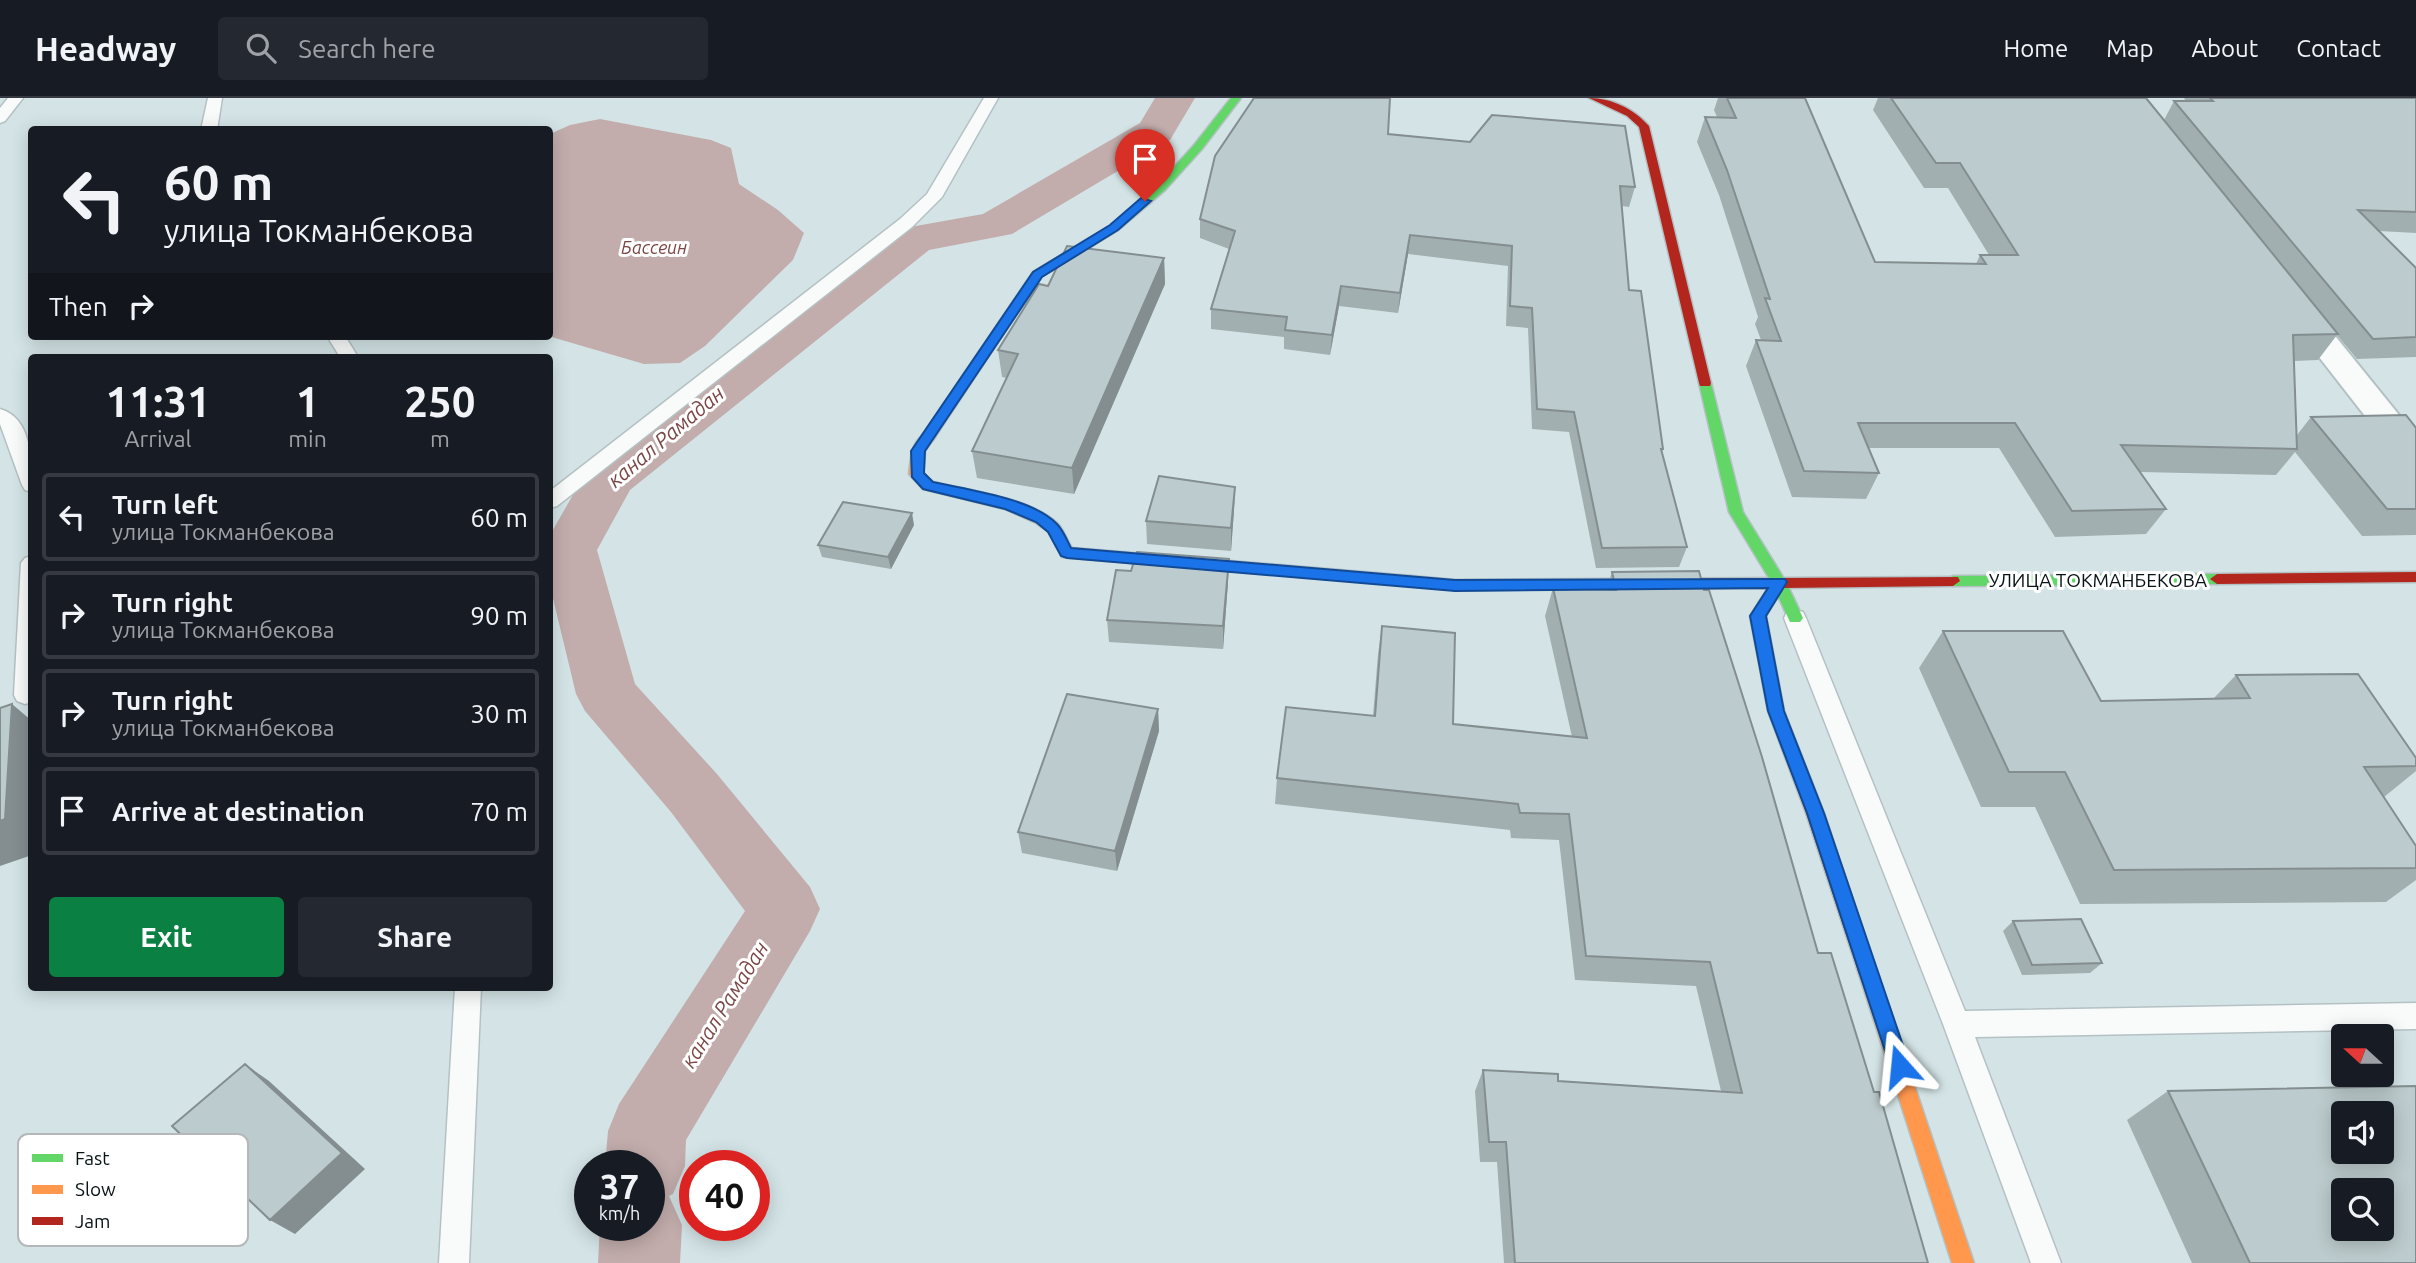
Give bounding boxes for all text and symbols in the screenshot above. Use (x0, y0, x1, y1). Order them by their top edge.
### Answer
search box (218, 17, 708, 80)
icon: search (242, 29, 280, 67)
text: Headway (35, 30, 176, 67)
text: Search here (298, 34, 436, 63)
text: Home (2003, 35, 2068, 62)
text: Map (2106, 35, 2153, 62)
text: About (2191, 35, 2258, 62)
text: Contact (2296, 35, 2381, 62)
pin (1115, 129, 1175, 201)
icon: arrive (1126, 140, 1164, 178)
icon: left (49, 154, 140, 245)
text: 60 m (164, 154, 273, 209)
text: улица Токманбекова (164, 212, 474, 248)
water label: Бассеин (621, 237, 687, 257)
icon: right (122, 287, 160, 325)
text: Then (49, 292, 108, 321)
text: 11:31 (106, 378, 211, 425)
text: 1 (296, 378, 319, 425)
text: 250 (404, 378, 475, 425)
water label: канал Рамадан (602, 380, 729, 492)
text: Arrival (125, 426, 192, 451)
text: min (288, 426, 327, 451)
text: m (430, 426, 450, 451)
text: Turn left (112, 490, 218, 519)
icon: left (53, 498, 91, 536)
text: 60 m (470, 503, 528, 532)
text: улица Токманбекова (112, 519, 335, 544)
street label: УЛИЦА ТОКМАНБЕКОВА (1989, 569, 2208, 591)
text: Turn right (112, 588, 233, 617)
icon: right (53, 596, 91, 634)
text: 90 m (470, 601, 528, 630)
text: улица Токманбекова (112, 617, 335, 642)
text: Turn right (112, 686, 233, 715)
icon: right (53, 694, 91, 732)
text: 30 m (470, 699, 528, 728)
text: улица Токманбекова (112, 715, 335, 740)
icon: arrive (53, 792, 91, 830)
text: Arrive at destination (112, 797, 365, 826)
text: 70 m (470, 797, 528, 826)
button: Exit (49, 897, 284, 977)
button: Share (298, 897, 532, 977)
water label: канал Рамадан (676, 937, 773, 1072)
north arrow (2331, 1024, 2394, 1087)
map controls (2331, 1024, 2394, 1241)
position arrow (1863, 1029, 1937, 1103)
button: sound (2331, 1101, 2394, 1164)
legend (18, 1134, 248, 1246)
text: Fast (75, 1147, 110, 1169)
speed limit sign: 40 (679, 1150, 770, 1241)
text: 37 (600, 1166, 639, 1206)
text: Slow (75, 1178, 116, 1200)
button: search (2331, 1178, 2394, 1241)
text: km/h (599, 1203, 640, 1223)
text: Jam (75, 1210, 111, 1232)

